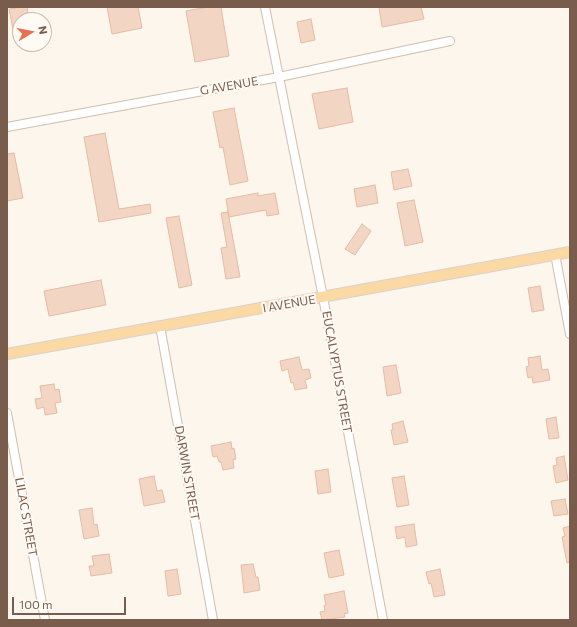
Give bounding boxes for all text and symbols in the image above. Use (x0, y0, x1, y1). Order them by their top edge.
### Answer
north arrow (12, 12, 52, 52)
text: N (36, 25, 50, 35)
street label: G AVENUE (199, 74, 259, 98)
street label: I AVENUE (261, 292, 317, 316)
street label: EUCALYPTUS STREET (319, 310, 355, 434)
street label: DARWIN STREET (172, 424, 202, 522)
street label: LILAC STREET (12, 476, 40, 558)
scale bar (14, 589, 128, 615)
text: 100 m (19, 597, 53, 611)

